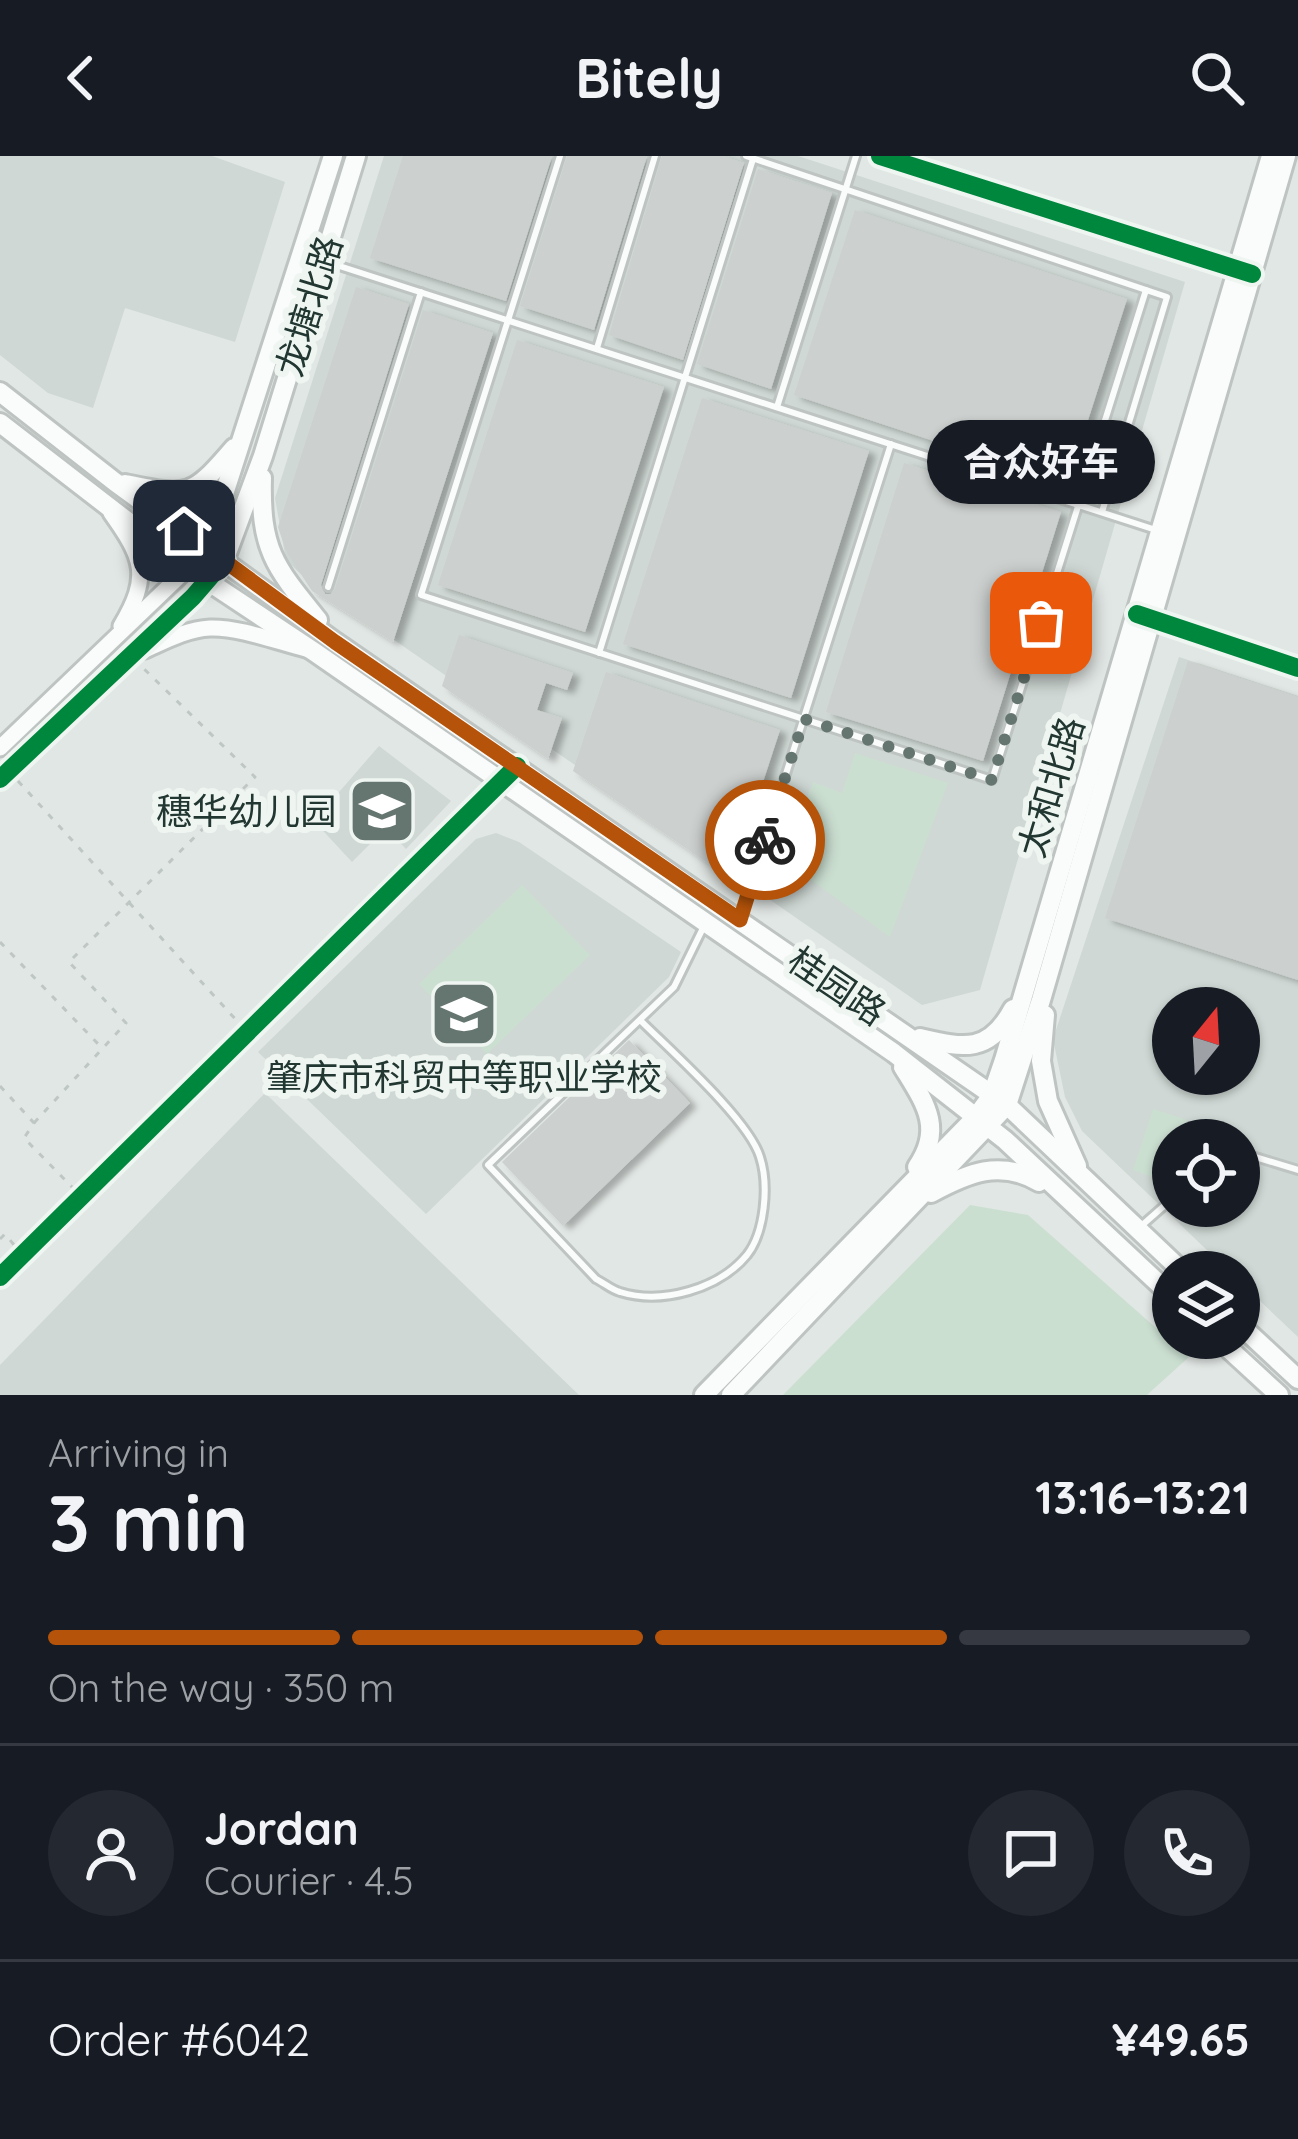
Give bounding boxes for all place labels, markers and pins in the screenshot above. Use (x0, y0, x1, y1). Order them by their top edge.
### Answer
callout: 合众好车 (927, 419, 1155, 503)
pin (133, 480, 235, 582)
pin (990, 572, 1092, 674)
school or university icon: 穗华幼儿园 (347, 776, 417, 846)
place label: 穗华幼儿园 (156, 788, 336, 833)
school or university icon: 肇庆市科贸中等职业学校 (429, 979, 499, 1049)
place label: 肇庆市科贸中等职业学校 (266, 1054, 662, 1099)

